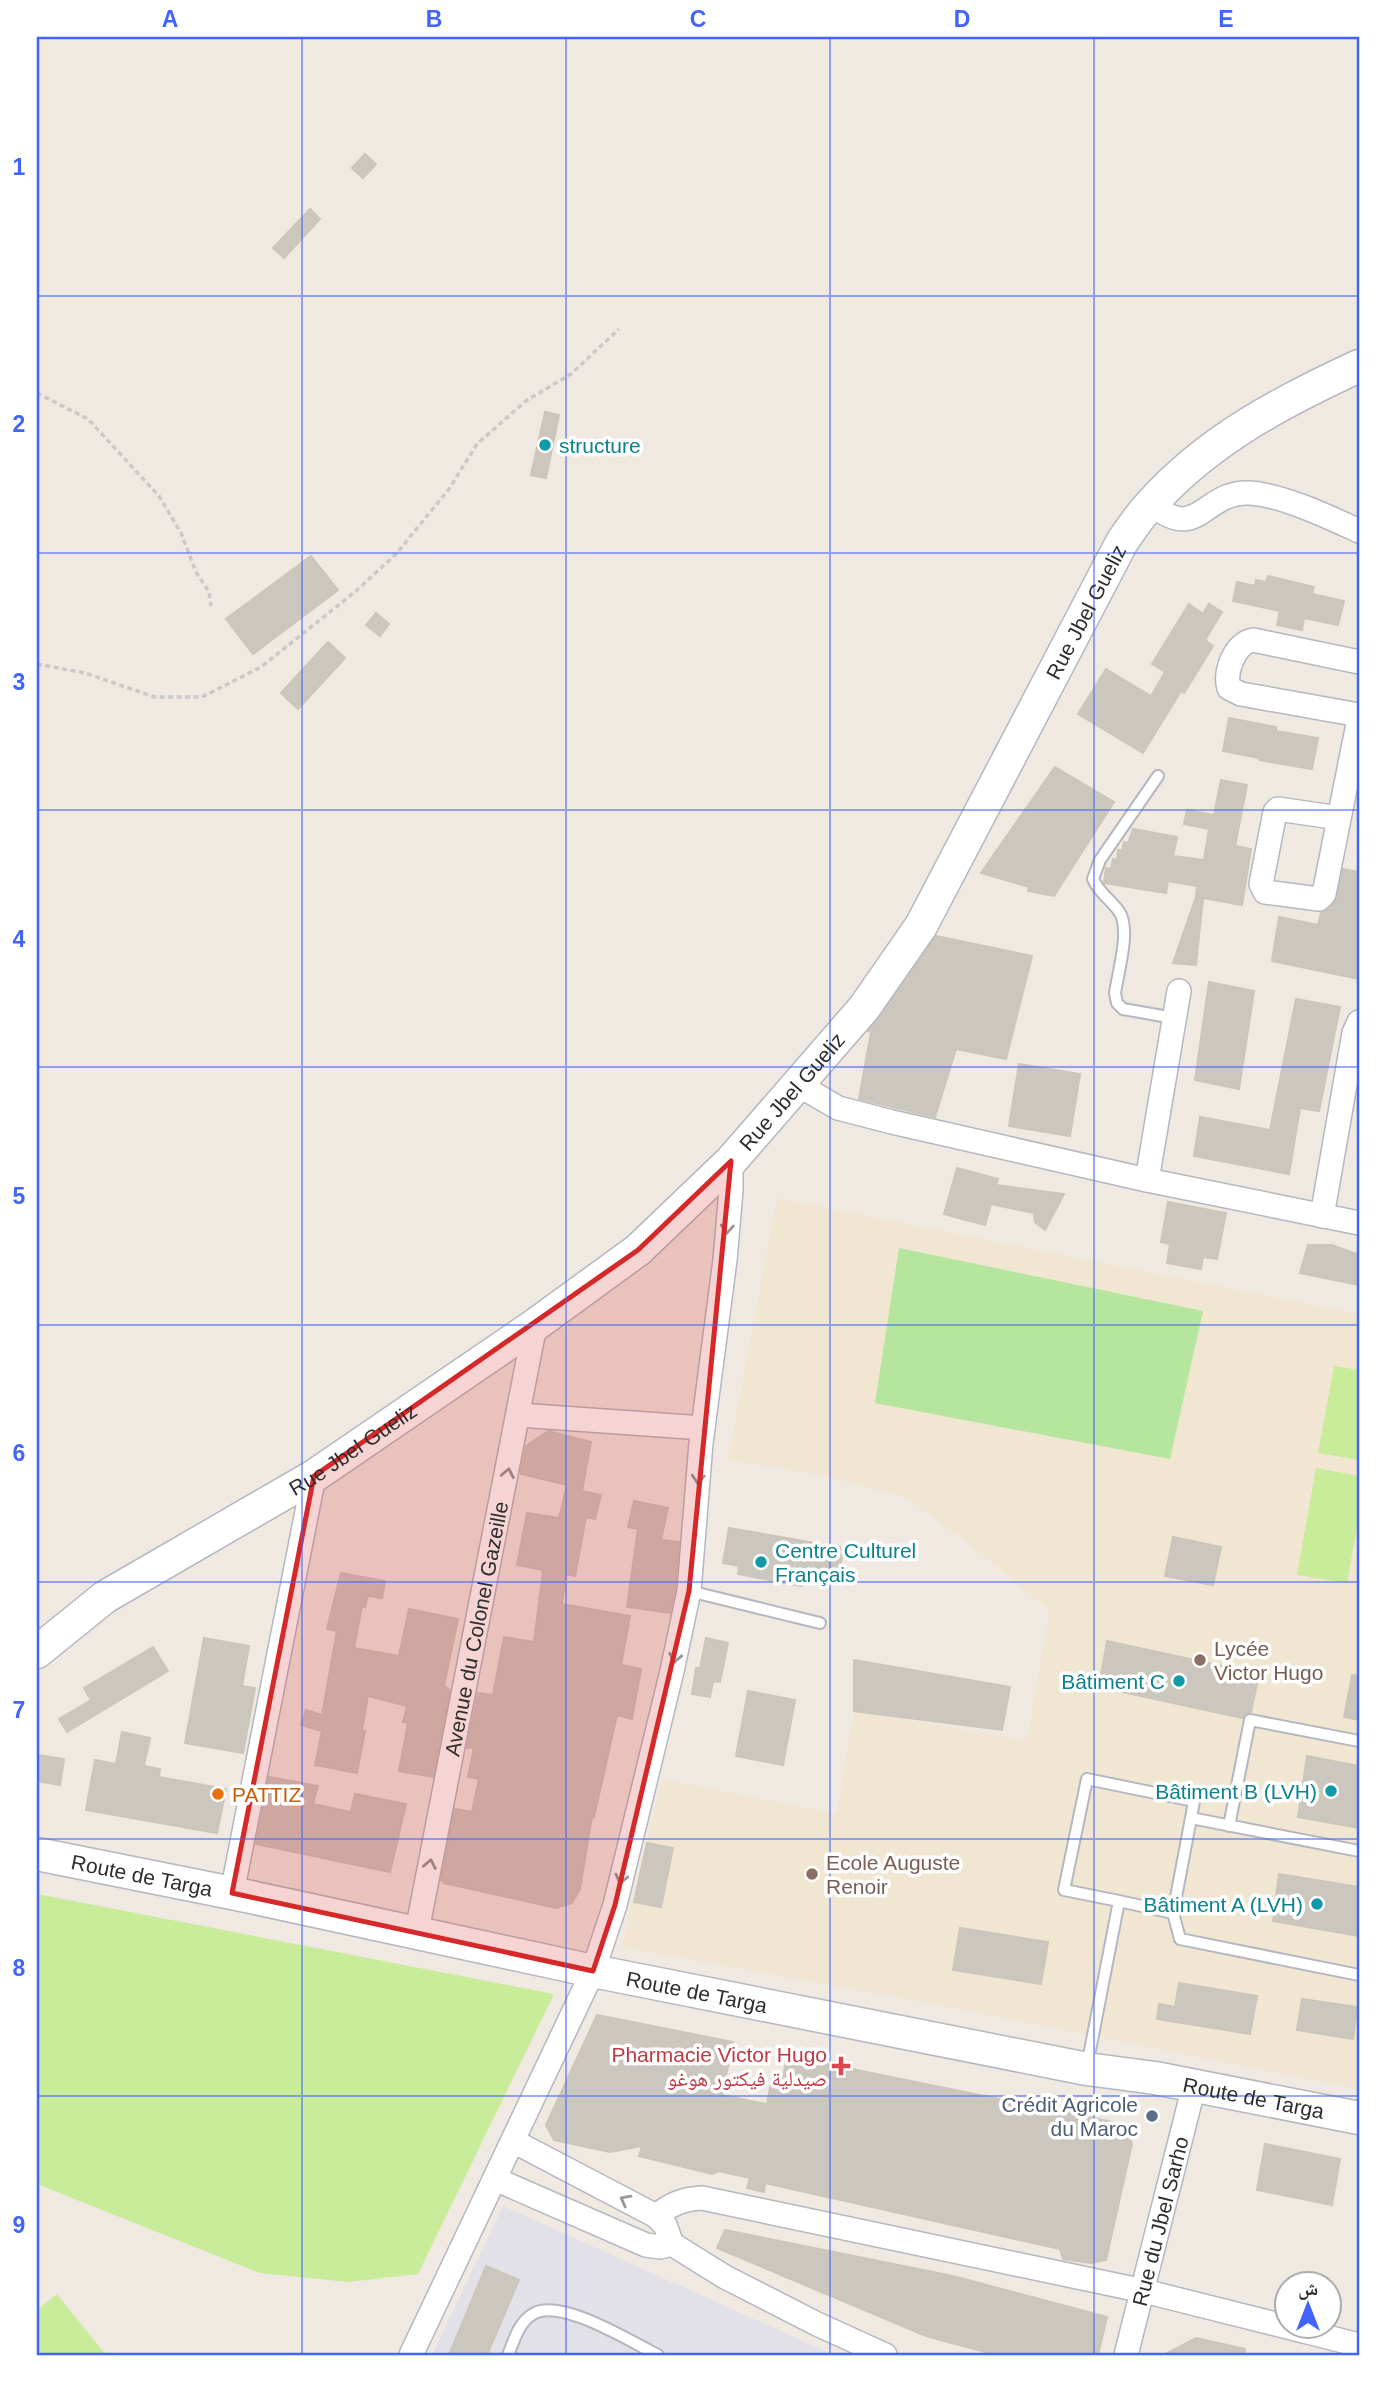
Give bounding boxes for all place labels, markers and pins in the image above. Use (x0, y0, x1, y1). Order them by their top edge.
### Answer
place label: structure (559, 434, 641, 457)
marker: structure (537, 437, 553, 453)
place label: Centre Culturel Français (775, 1539, 916, 1586)
marker: Centre Culturel Français (753, 1554, 769, 1570)
place label: Lycée Victor Hugo (1214, 1637, 1323, 1684)
marker: Lycée Victor Hugo (1192, 1652, 1208, 1668)
place label: Bâtiment C (1061, 1670, 1165, 1693)
marker: Bâtiment C (1171, 1673, 1187, 1689)
place label: Bâtiment B (LVH) (1155, 1780, 1317, 1803)
place label: PATTIZ (232, 1783, 301, 1806)
marker: Bâtiment B (LVH) (1323, 1783, 1339, 1799)
marker: PATTIZ (210, 1786, 226, 1802)
place label: Ecole Auguste Renoir (826, 1851, 960, 1898)
marker: Ecole Auguste Renoir (804, 1866, 820, 1882)
place label: Bâtiment A (LVH) (1143, 1893, 1303, 1916)
marker: Bâtiment A (LVH) (1309, 1896, 1325, 1912)
place label: Pharmacie Victor Hugo صيدلية فيكتور هوغو (611, 2043, 827, 2090)
marker: Pharmacie Victor Hugo صيدلية فيكتور هوغو (833, 2058, 849, 2074)
place label: Crédit Agricole du Maroc (1001, 2093, 1138, 2140)
marker: Crédit Agricole du Maroc (1144, 2108, 1160, 2124)

